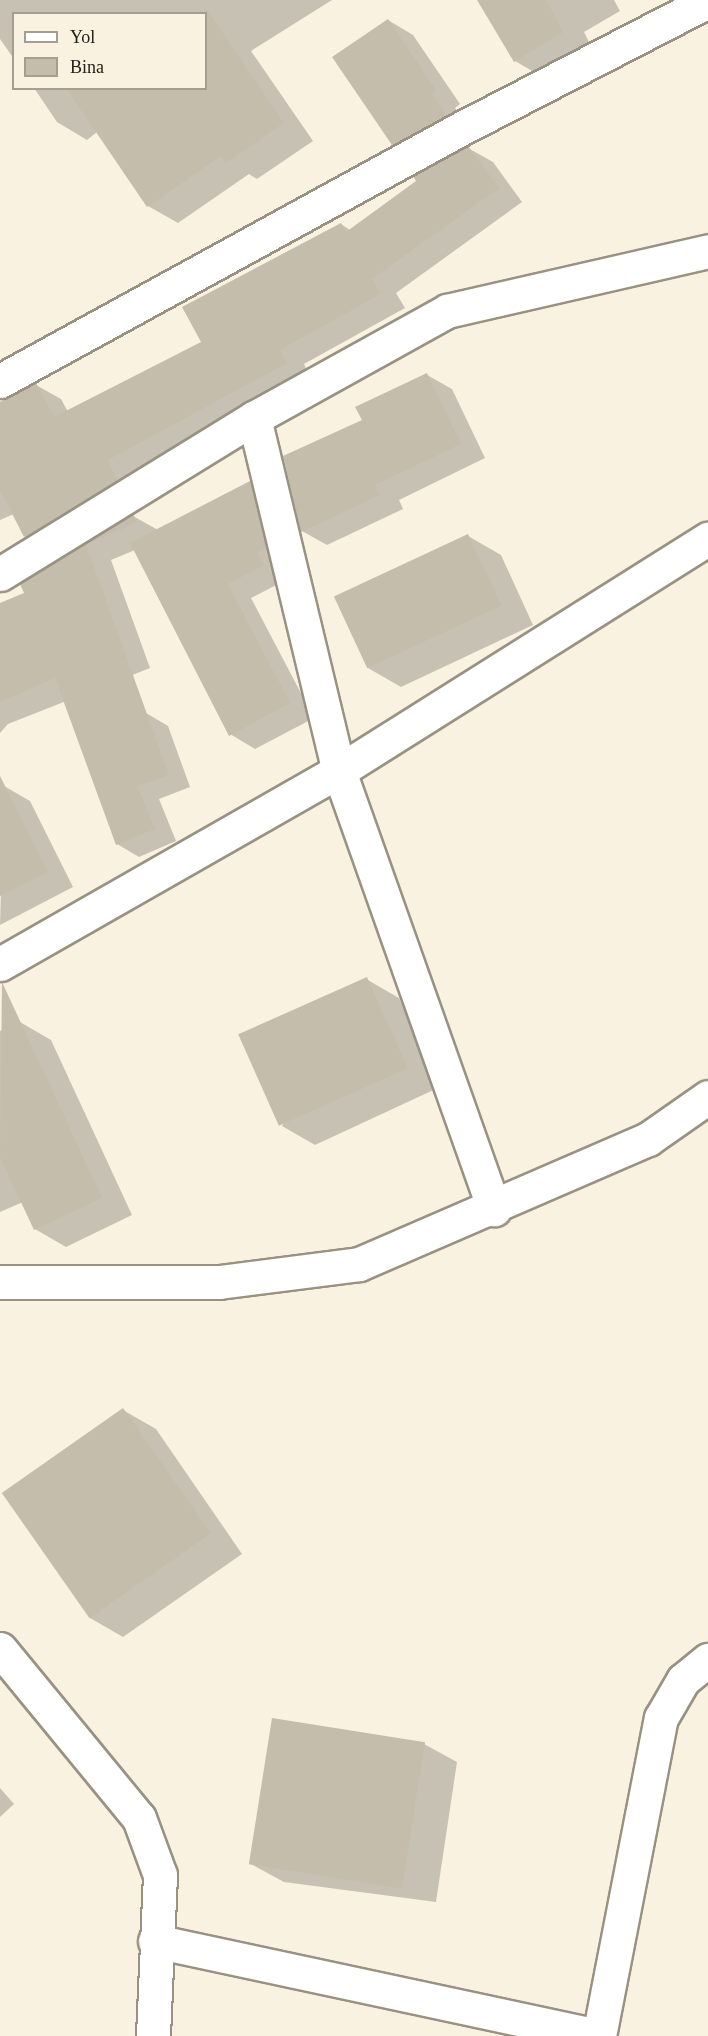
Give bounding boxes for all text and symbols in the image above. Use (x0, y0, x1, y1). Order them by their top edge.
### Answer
legend (12, 12, 207, 90)
text: Yol (70, 27, 95, 47)
text: Bina (70, 57, 104, 77)

